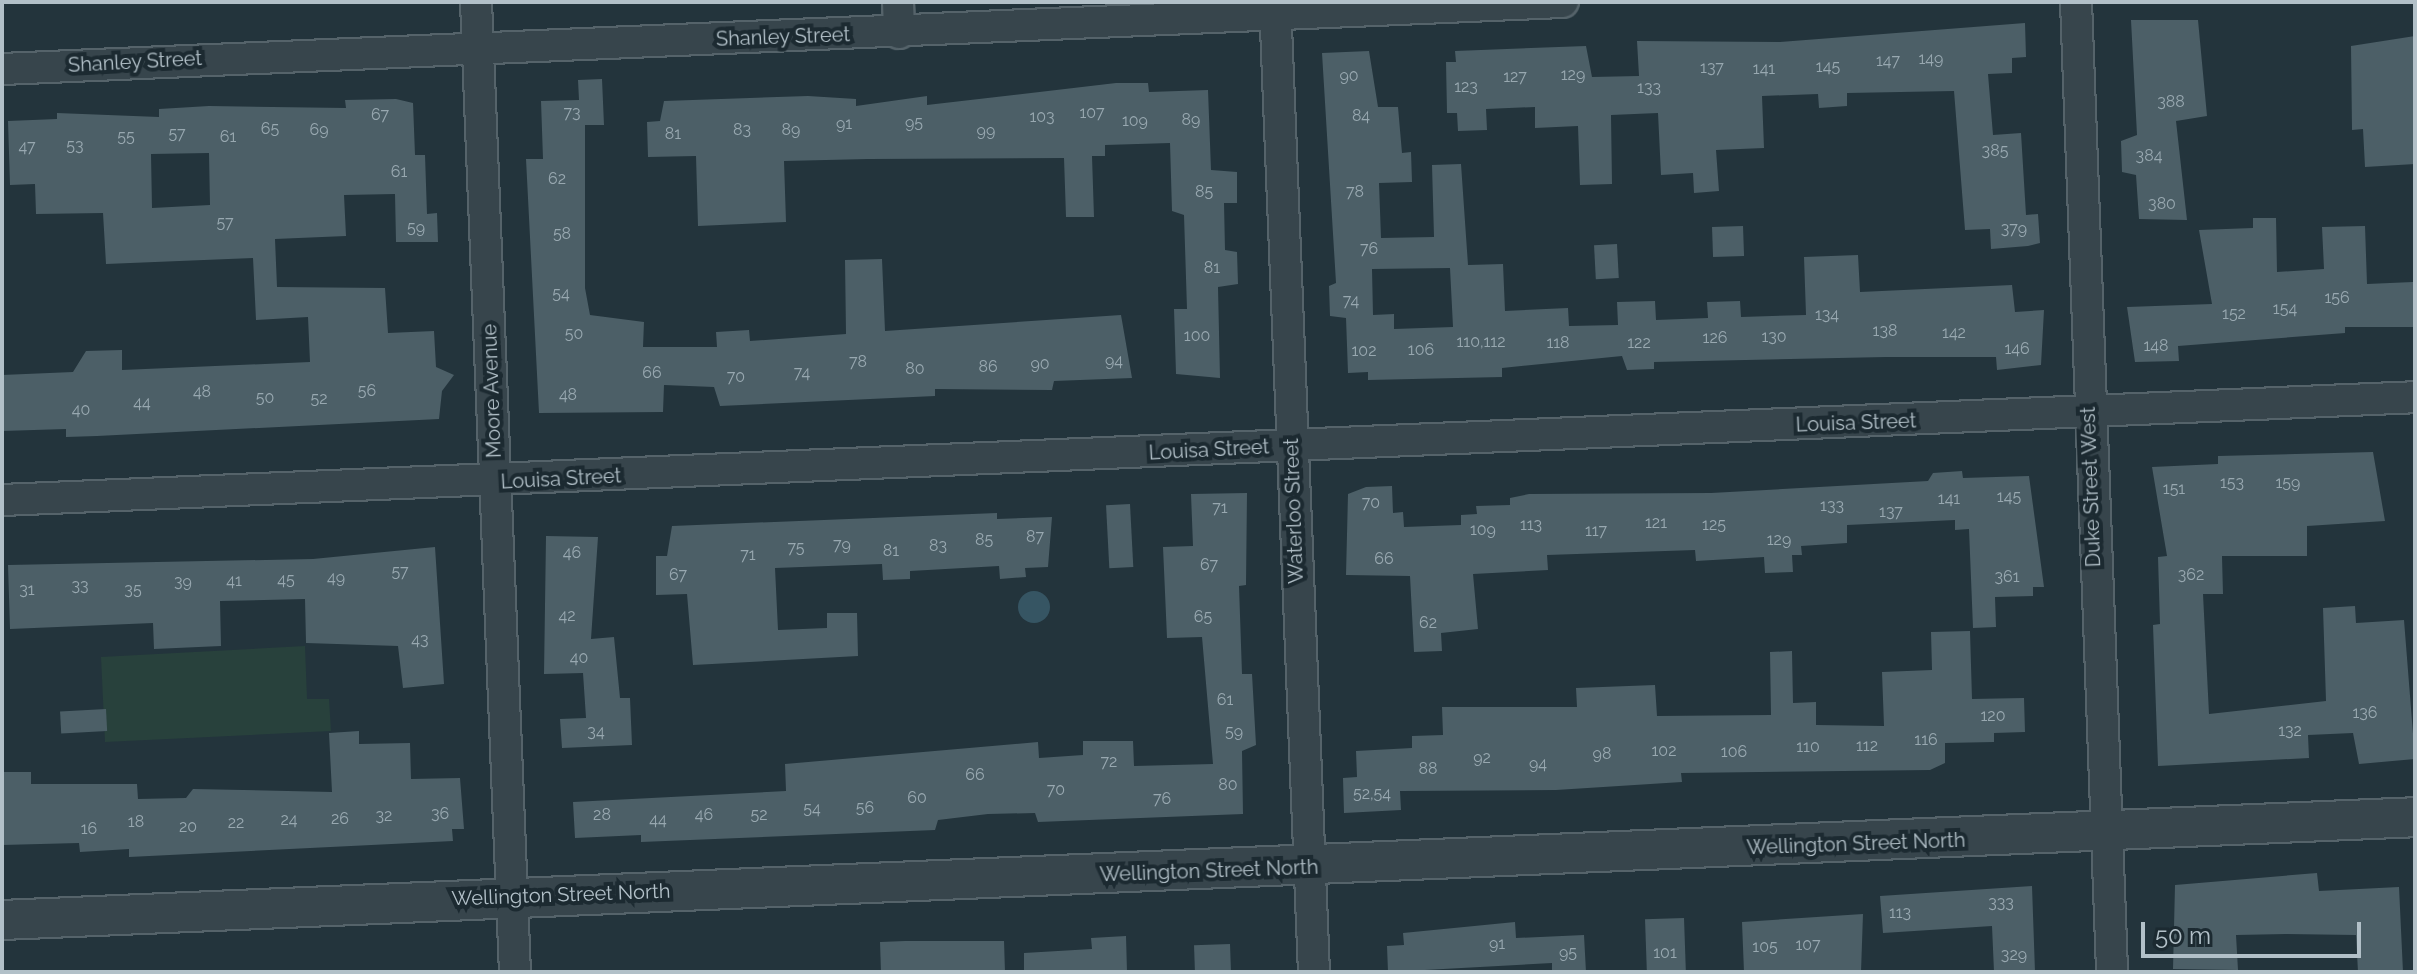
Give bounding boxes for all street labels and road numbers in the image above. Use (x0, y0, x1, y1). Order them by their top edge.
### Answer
street label: Shanley Street (715, 23, 851, 51)
street label: Shanley Street (67, 46, 203, 78)
street label: Moore Avenue (478, 323, 506, 459)
street label: Duke Street West (2076, 406, 2106, 568)
street label: Louisa Street (1795, 409, 1917, 437)
street label: Louisa Street (1148, 435, 1270, 465)
street label: Waterloo Street (1279, 438, 1309, 584)
street label: Louisa Street (500, 464, 622, 494)
street label: Wellington Street North (1746, 828, 1966, 860)
street label: Wellington Street North (1099, 855, 1319, 887)
street label: Wellington Street North (451, 879, 671, 911)

